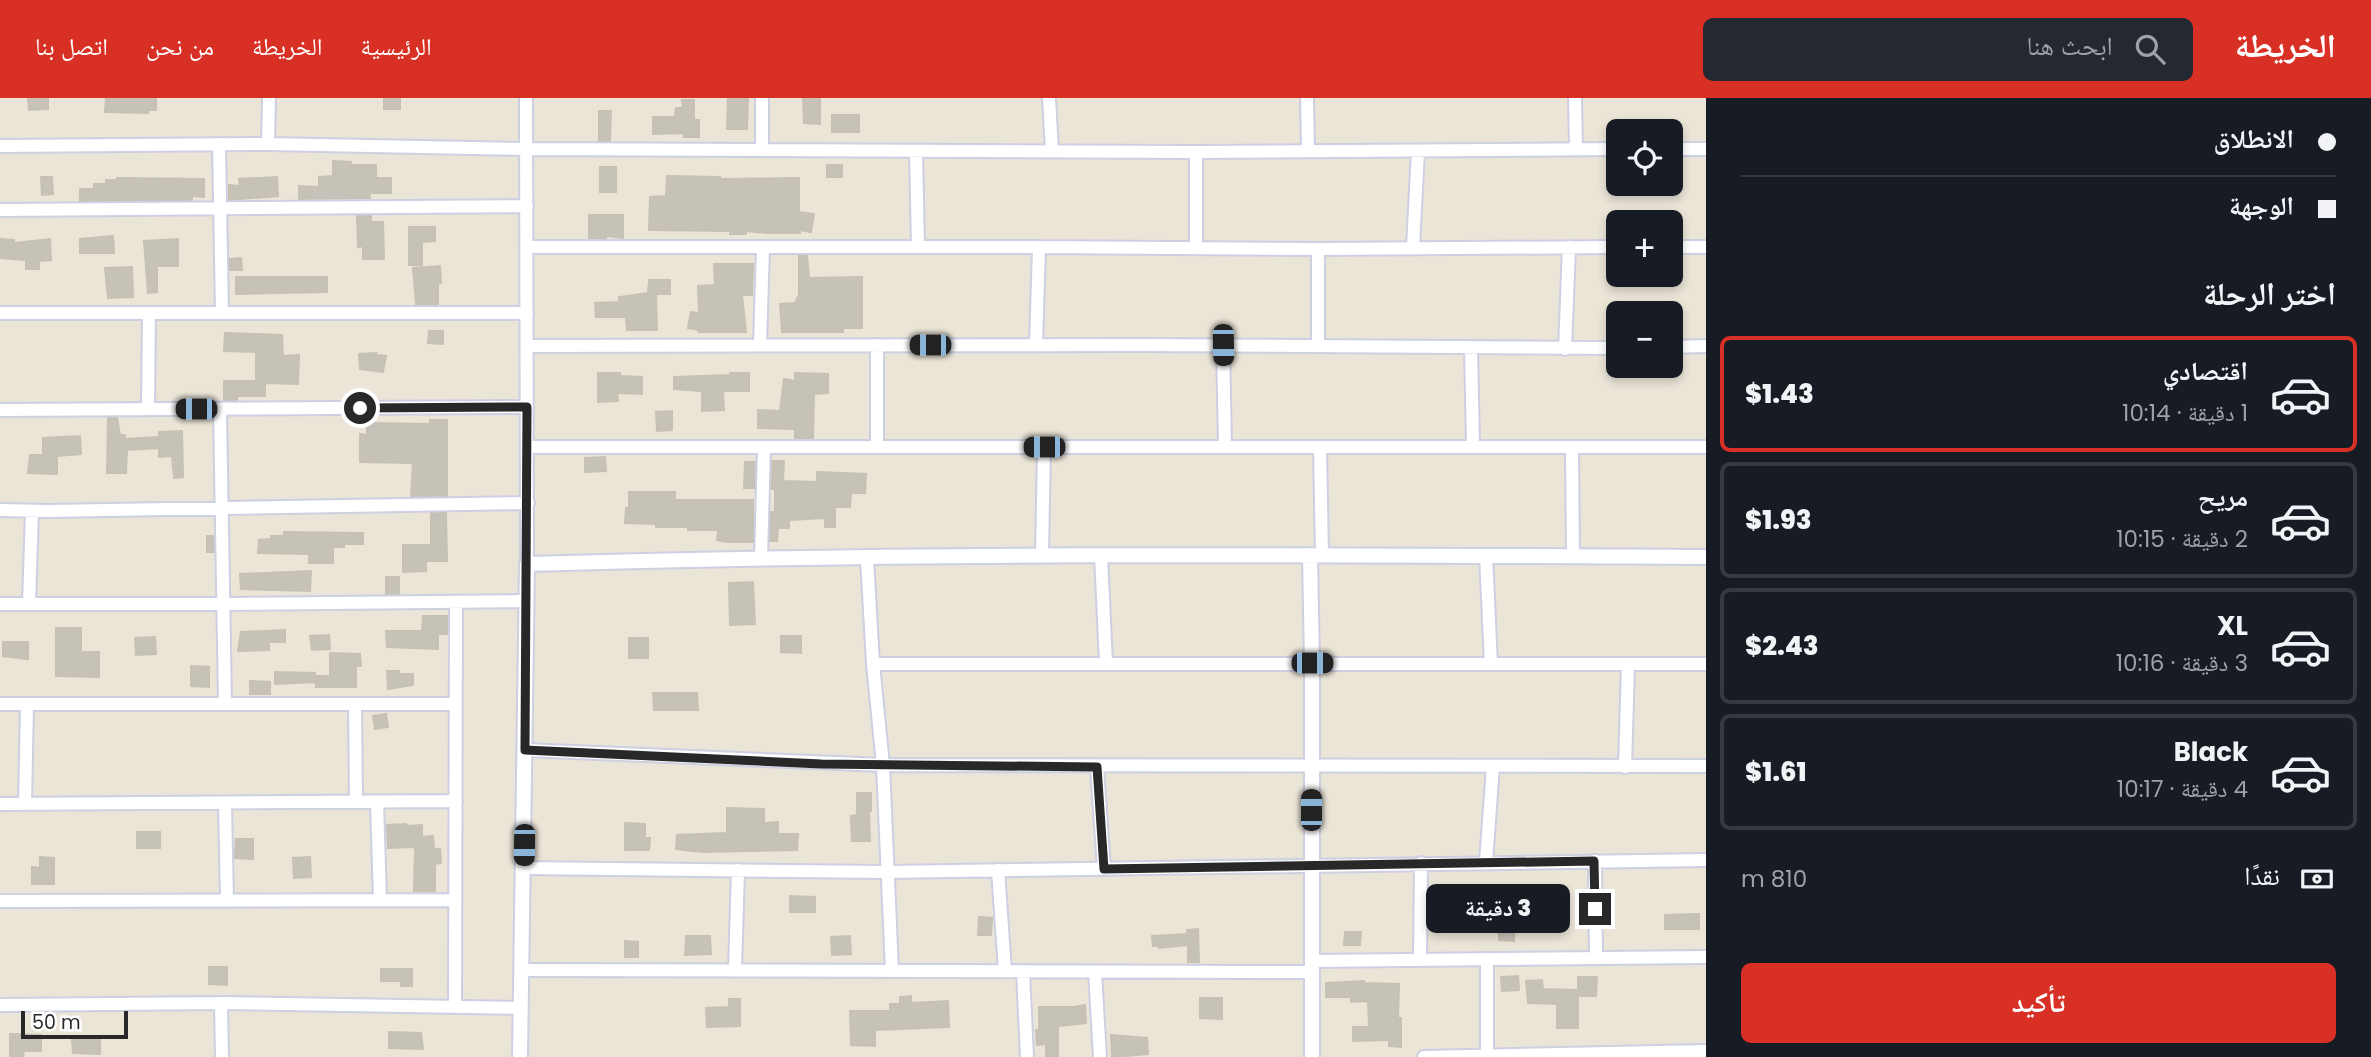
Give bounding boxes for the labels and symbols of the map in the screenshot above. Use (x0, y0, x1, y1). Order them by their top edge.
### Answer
car (1213, 324, 1234, 366)
car (910, 335, 952, 356)
route start (344, 392, 376, 424)
car (176, 399, 218, 420)
car (1024, 437, 1066, 458)
car (1292, 653, 1334, 674)
car (1301, 789, 1322, 831)
car (514, 824, 535, 866)
callout: 3 دقيقة (1427, 884, 1570, 934)
route end (1579, 893, 1611, 925)
scale bar (21, 1008, 128, 1040)

